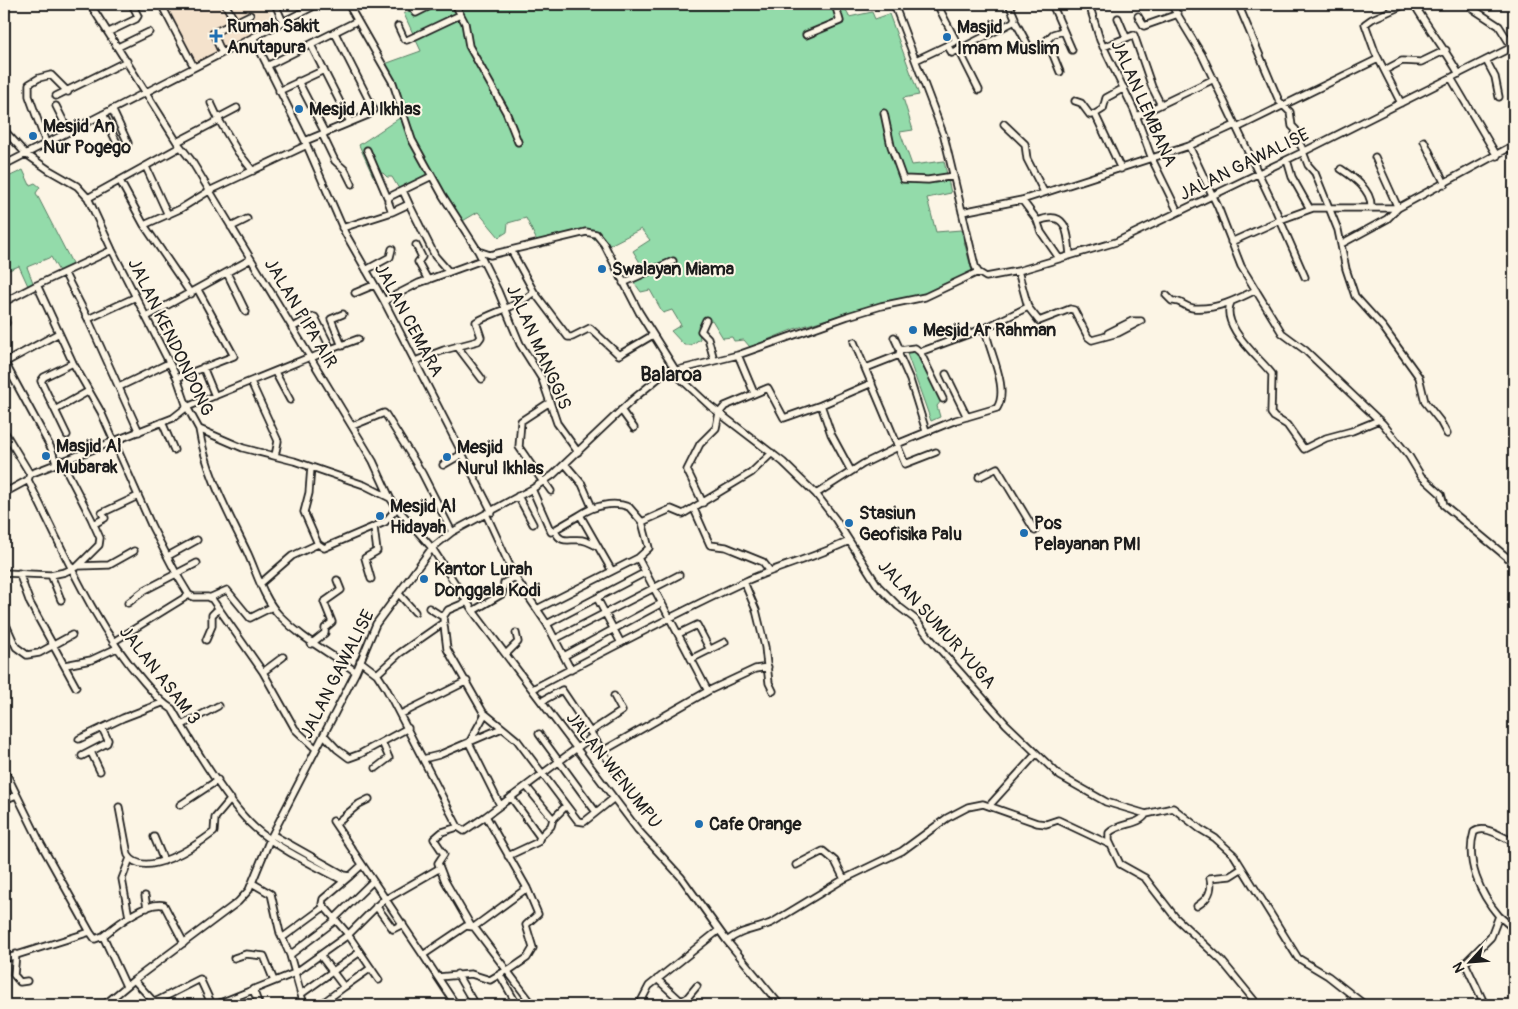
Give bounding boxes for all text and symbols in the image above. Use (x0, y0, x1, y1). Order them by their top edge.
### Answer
place label: Rumah Sakit Anutapura (227, 15, 320, 59)
place label: Masjid Imam Muslim (957, 16, 1059, 60)
marker: Rumah Sakit Anutapura (209, 29, 223, 43)
marker: Masjid Imam Muslim (941, 31, 953, 43)
street label: JALAN LEMBANA (1105, 36, 1182, 170)
place label: Mesjid Al Ikhlas (309, 98, 421, 121)
marker: Mesjid Al Ikhlas (293, 103, 305, 115)
place label: Mesjid An Nur Pogego (43, 115, 131, 159)
street label: JALAN GAWALISE (1175, 123, 1313, 206)
marker: Mesjid An Nur Pogego (27, 130, 39, 142)
street label: JALAN PIPA AIR (259, 254, 342, 372)
street label: JALAN KENDONDONG (122, 255, 219, 420)
place label: Swalayan Miama (612, 258, 735, 281)
street label: JALAN CEMARA (369, 259, 448, 381)
marker: Swalayan Miama (596, 263, 608, 275)
street label: JALAN MANGGIS (501, 281, 576, 413)
place label: Mesjid Ar Rahman (923, 319, 1056, 342)
marker: Mesjid Ar Rahman (907, 324, 919, 336)
district label: Balaroa (640, 362, 702, 387)
place label: Masjid Al Mubarak (56, 435, 121, 479)
place label: Mesjid Nurul Ikhlas (457, 436, 545, 480)
marker: Masjid Al Mubarak (40, 450, 52, 462)
marker: Mesjid Nurul Ikhlas (441, 451, 453, 463)
place label: Mesjid Al Hidayah (390, 495, 456, 539)
place label: Stasiun Geofisika Palu (859, 502, 962, 546)
marker: Mesjid Al Hidayah (374, 510, 386, 522)
place label: Pos Pelayanan PMI (1034, 512, 1141, 556)
marker: Stasiun Geofisika Palu (843, 517, 855, 529)
marker: Pos Pelayanan PMI (1018, 527, 1030, 539)
street label: JALAN SUMUR YUGA (873, 555, 1001, 694)
place label: Kantor Lurah Donggala Kodi (434, 558, 541, 602)
marker: Kantor Lurah Donggala Kodi (418, 573, 430, 585)
street label: JALAN GAWALISE (295, 606, 380, 743)
street label: JALAN ASAM 3 (114, 621, 205, 729)
street label: JALAN WENUMPU (561, 707, 666, 833)
place label: Cafe Orange (709, 813, 802, 836)
marker: Cafe Orange (693, 818, 705, 830)
north arrow (1446, 936, 1496, 986)
text: N (1449, 959, 1468, 975)

